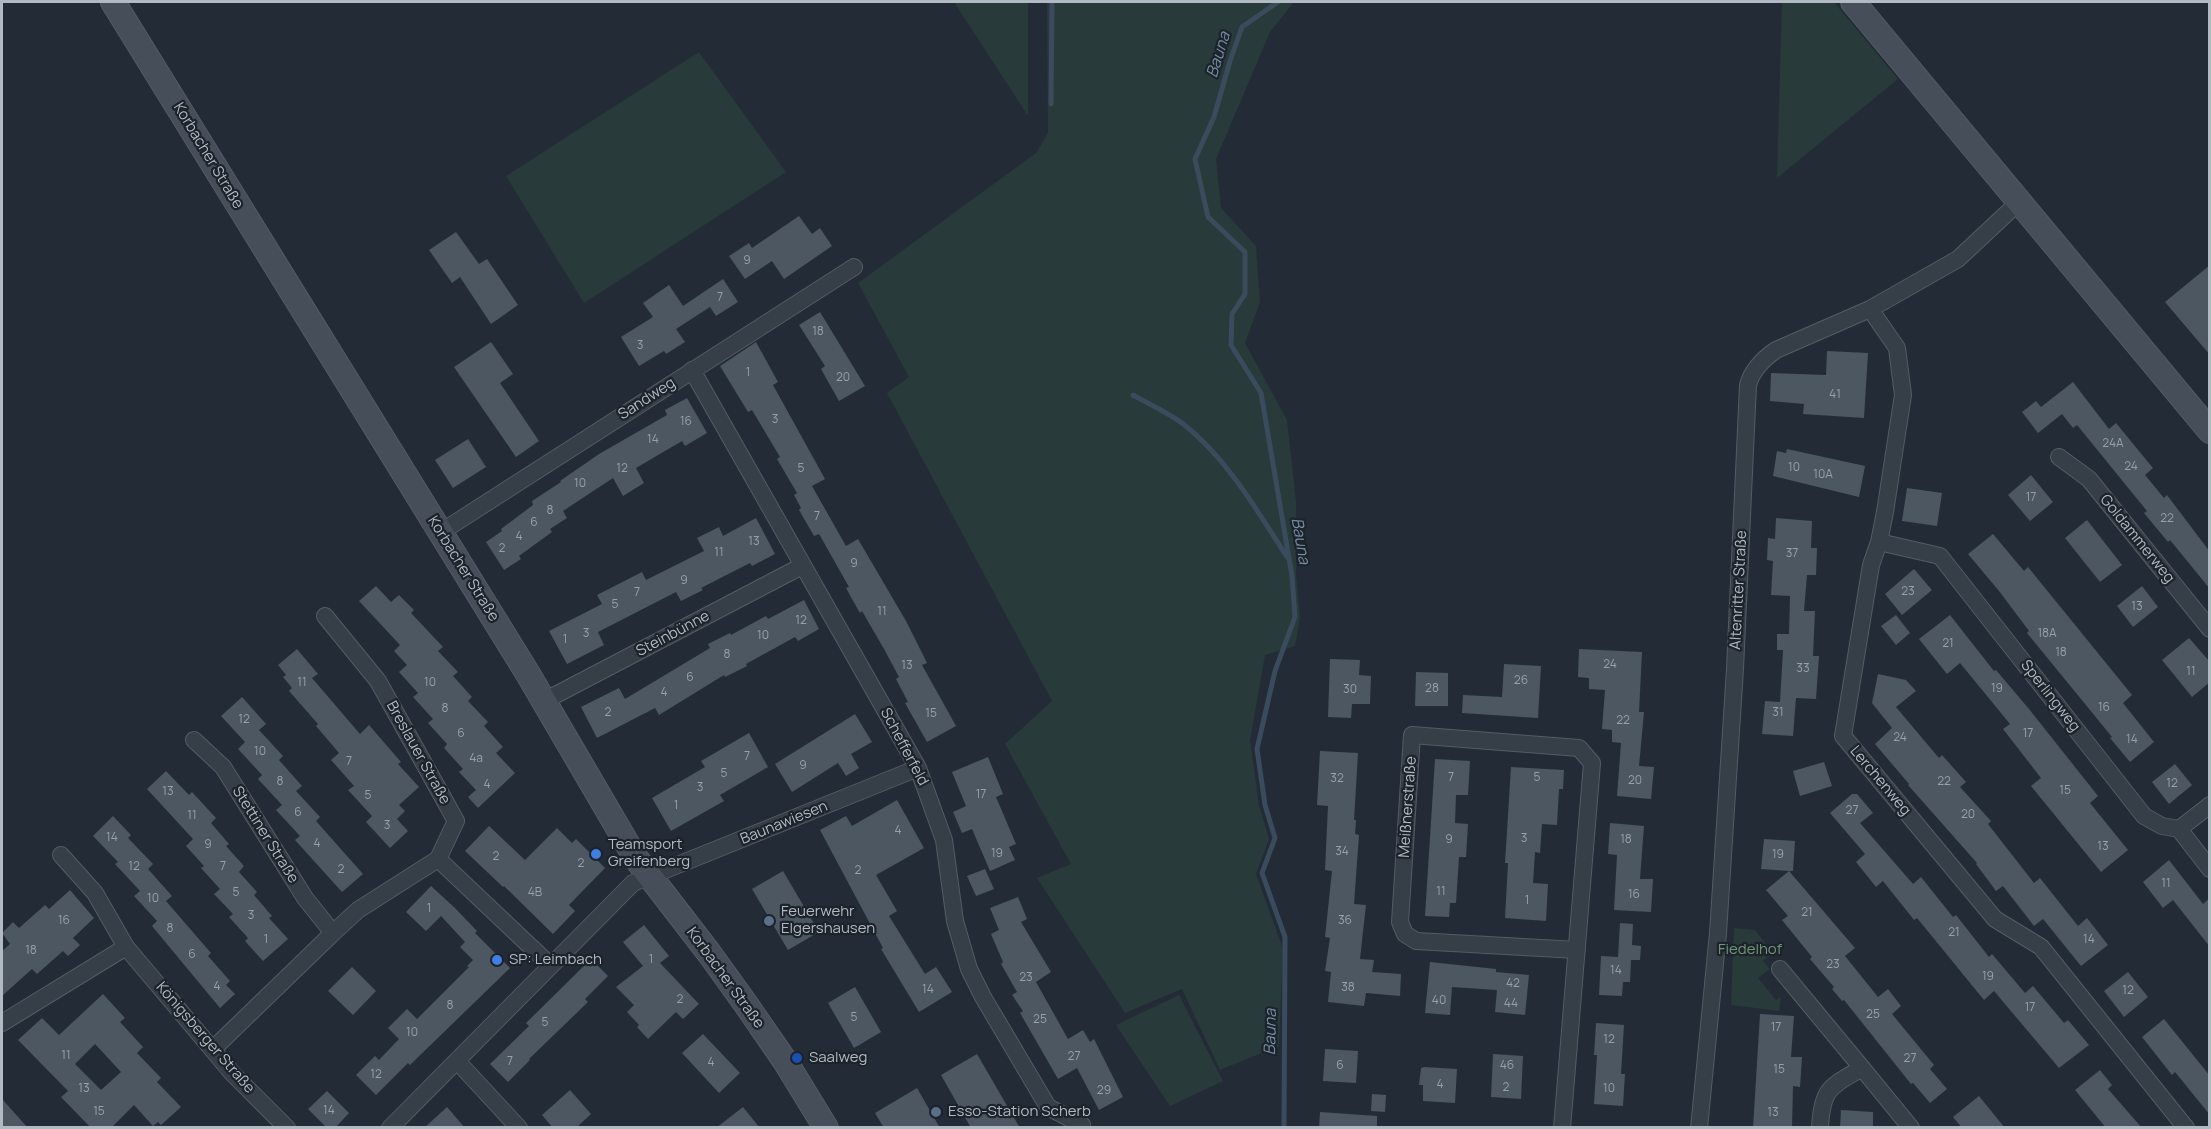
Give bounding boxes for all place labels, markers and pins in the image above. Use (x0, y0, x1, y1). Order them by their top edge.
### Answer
place label: Teamsport Greifenberg (608, 836, 690, 871)
marker: Teamsport Greifenberg (589, 847, 603, 861)
place label: Feuerwehr Elgershausen (781, 903, 875, 938)
marker: Feuerwehr Elgershausen (762, 914, 776, 928)
place label: SP: Leimbach (509, 951, 602, 969)
marker: SP: Leimbach (490, 953, 504, 967)
place label: Saalweg (809, 1049, 867, 1067)
marker: Saalweg (790, 1051, 804, 1065)
place label: Esso-Station Scherb (948, 1103, 1091, 1121)
marker: Esso-Station Scherb (929, 1105, 943, 1119)

